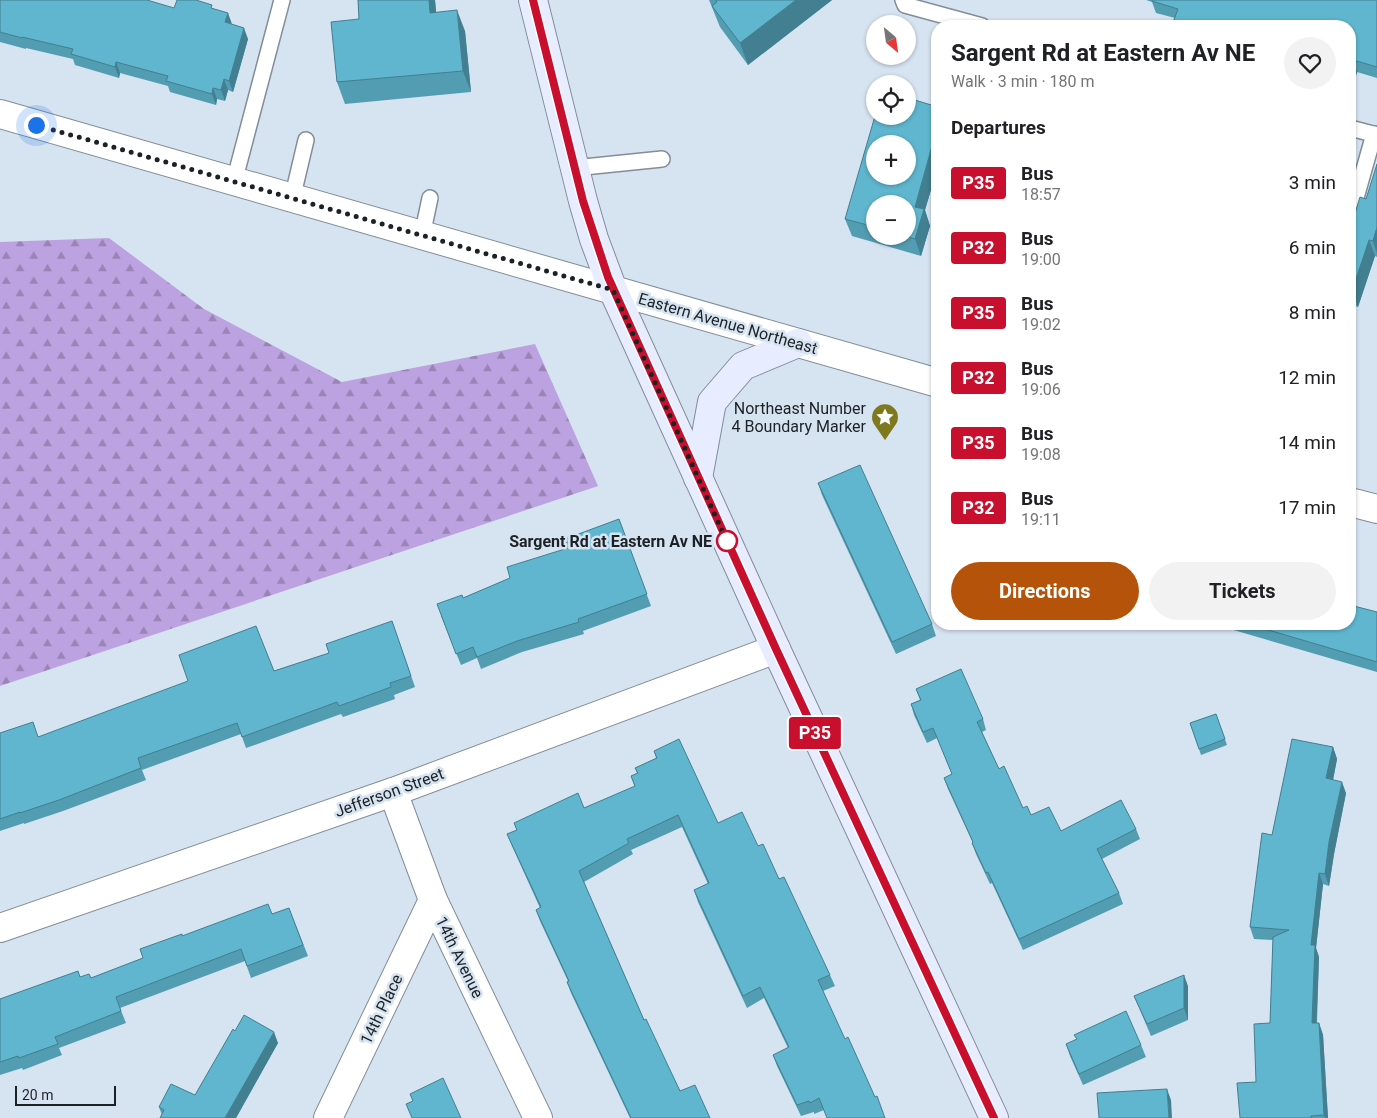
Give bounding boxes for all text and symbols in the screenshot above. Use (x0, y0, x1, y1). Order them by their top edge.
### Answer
north arrow (866, 15, 916, 65)
map controls (866, 15, 916, 245)
button: heart (1284, 37, 1336, 89)
text: Sargent Rd at Eastern Av NE (951, 39, 1255, 67)
text: Walk · 3 min · 180 m (951, 72, 1095, 91)
button: locate (866, 75, 916, 125)
your location (24, 113, 49, 138)
text: Departures (951, 116, 1046, 139)
button: + (866, 135, 916, 185)
text: Bus (1021, 162, 1054, 185)
text: 3 min (1289, 171, 1336, 194)
text: P35 (962, 172, 995, 193)
text: 18:57 (1021, 185, 1061, 204)
button: − (866, 195, 916, 245)
text: Bus (1021, 227, 1054, 250)
text: 6 min (1289, 236, 1336, 259)
text: P32 (962, 237, 995, 258)
text: 19:00 (1021, 250, 1061, 269)
street label: Eastern Avenue Northeast (636, 289, 820, 358)
text: Bus (1021, 292, 1054, 315)
text: 8 min (1289, 301, 1336, 324)
text: P35 (962, 302, 995, 323)
text: 19:02 (1021, 315, 1061, 334)
text: Bus (1021, 357, 1054, 380)
text: 12 min (1278, 366, 1336, 389)
text: P32 (962, 367, 995, 388)
text: 19:06 (1021, 380, 1061, 399)
place label: Northeast Number 4 Boundary Marker (732, 399, 867, 436)
place icon: Northeast Number 4 Boundary Marker (870, 402, 900, 441)
text: Bus (1021, 422, 1054, 445)
text: 14 min (1278, 431, 1336, 454)
text: P35 (962, 432, 995, 453)
text: 19:08 (1021, 445, 1061, 464)
text: Bus (1021, 487, 1054, 510)
text: 17 min (1278, 496, 1336, 519)
text: P32 (962, 497, 995, 518)
text: 19:11 (1021, 510, 1061, 529)
marker: Sargent Rd at Eastern Av NE (716, 530, 738, 552)
place label: Sargent Rd at Eastern Av NE (509, 532, 712, 551)
button: Directions (951, 562, 1139, 620)
button: Tickets (1149, 562, 1336, 620)
line badge: P35 (786, 717, 844, 749)
text: P35 (799, 722, 831, 743)
street label: Jefferson Street (332, 764, 446, 821)
street label: 14th Avenue (432, 913, 487, 1001)
street label: 14th Place (356, 971, 407, 1047)
scale bar (15, 1083, 116, 1106)
text: 20 m (22, 1087, 54, 1103)

